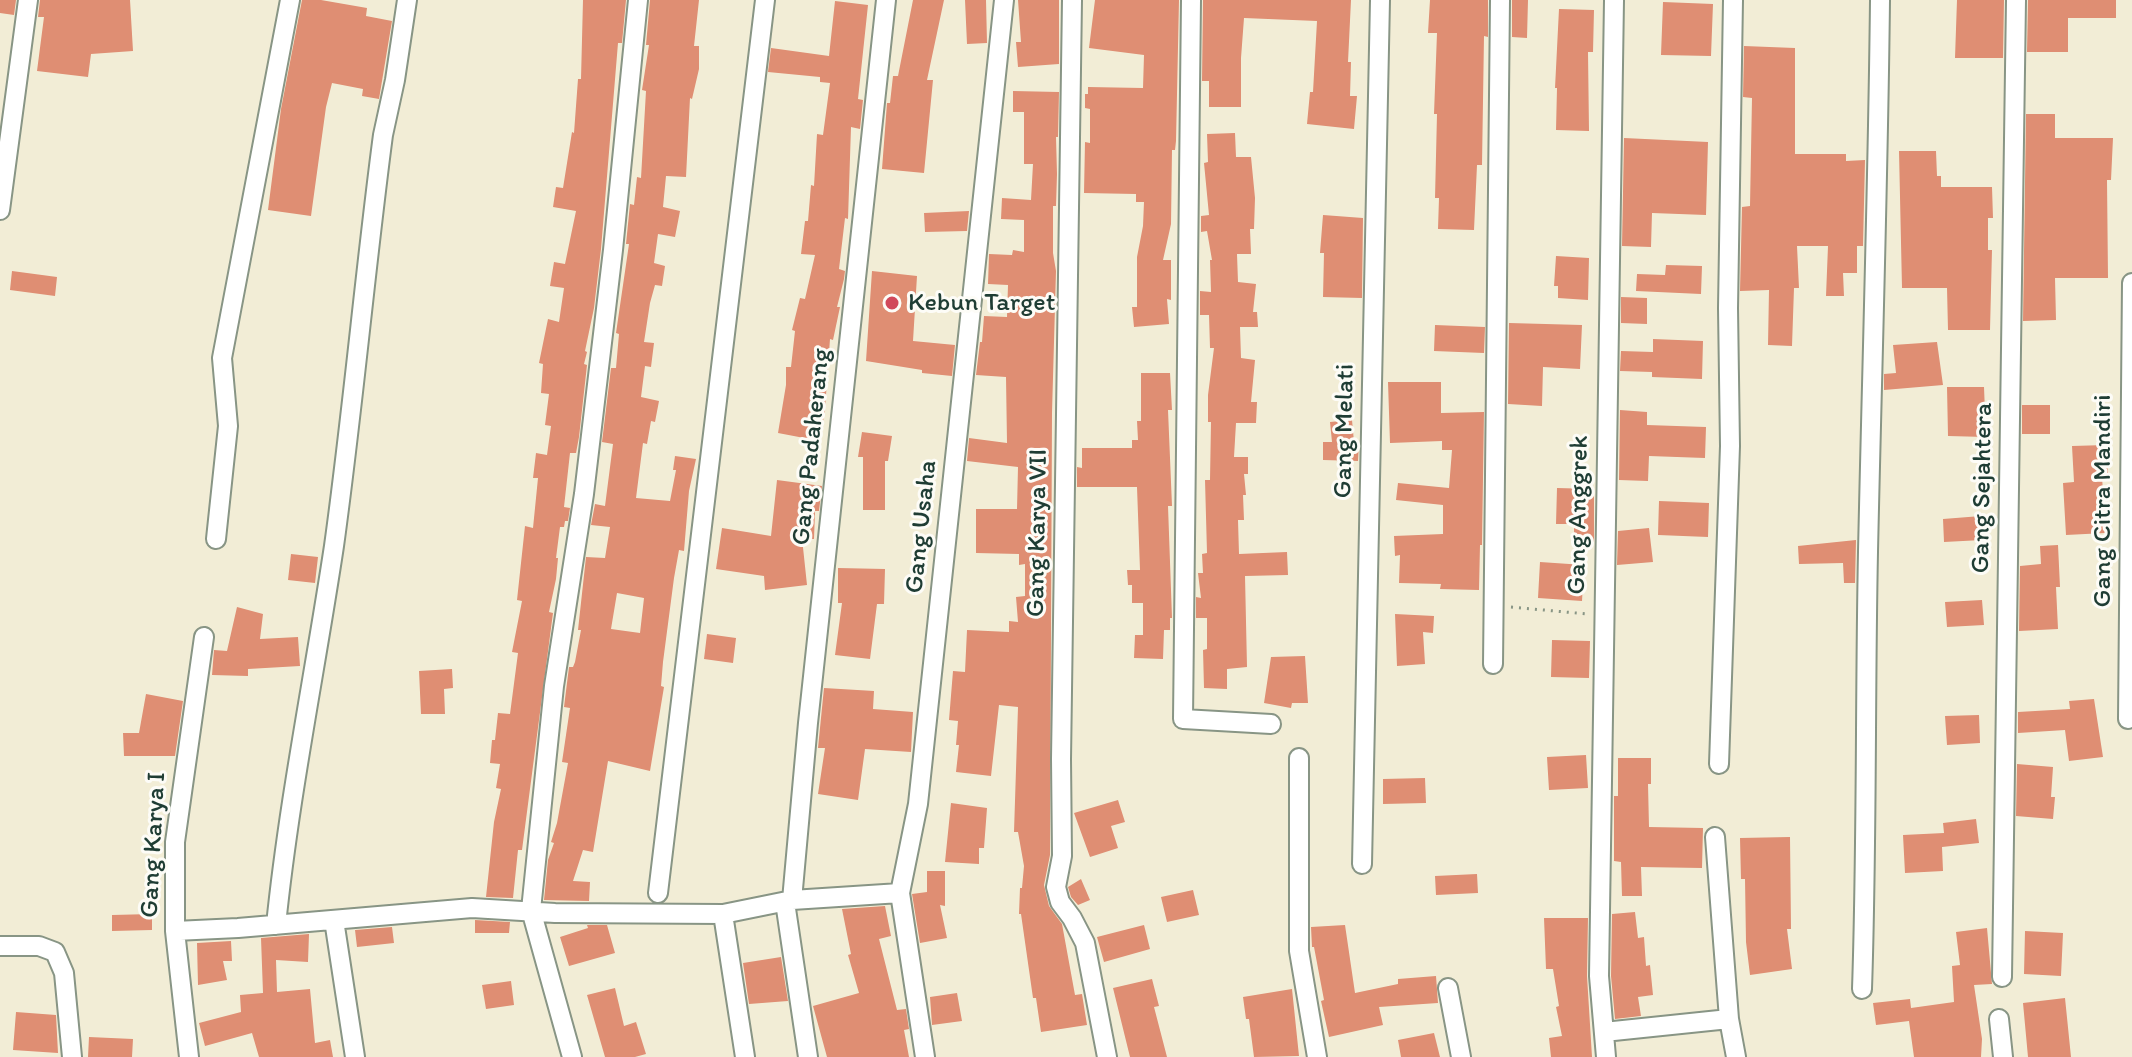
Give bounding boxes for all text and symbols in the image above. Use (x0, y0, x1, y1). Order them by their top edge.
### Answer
place label: Kebun Target (908, 287, 1055, 319)
marker: Kebun Target (883, 294, 901, 312)
street label: Gang Padaherang (786, 347, 838, 547)
street label: Gang Melati (1328, 363, 1362, 499)
street label: Gang Citra Mandiri (2087, 395, 2119, 607)
street label: Gang Sejahtera (1966, 402, 2000, 574)
street label: Gang Anggrek (1562, 435, 1596, 595)
street label: Gang Karya VII (1021, 449, 1055, 617)
street label: Gang Usaha (900, 459, 944, 595)
street label: Gang Karya I (135, 771, 173, 919)

